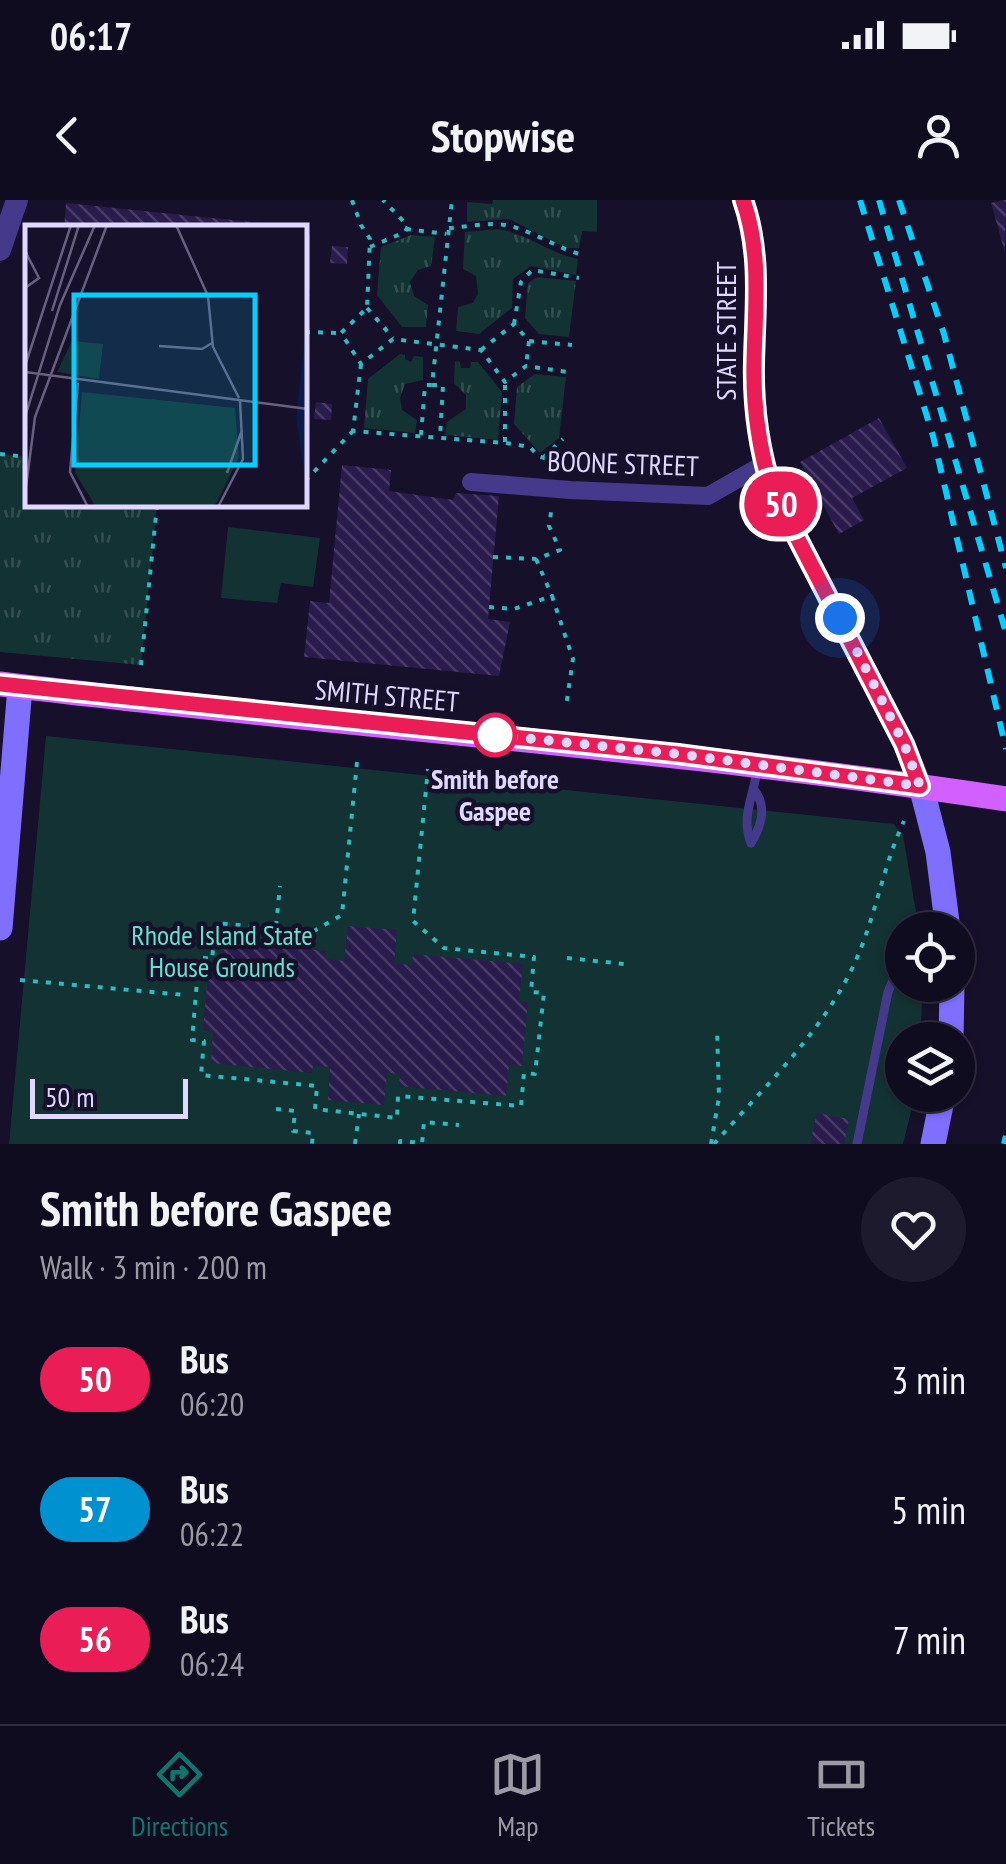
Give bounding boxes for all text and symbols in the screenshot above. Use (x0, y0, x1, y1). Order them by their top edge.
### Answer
text: 06:17 (50, 11, 132, 60)
text: Stopwise (431, 106, 575, 164)
icon: back (40, 108, 95, 163)
icon: person (911, 108, 966, 163)
inset map (25, 225, 308, 508)
street label: STATE STREET (707, 261, 744, 401)
street label: BOONE STREET (547, 442, 700, 484)
line badge: 50 (736, 472, 826, 536)
text: 50 (764, 481, 798, 527)
your location (815, 593, 865, 643)
street label: SMITH STREET (314, 670, 461, 720)
marker: Smith before Gaspee (474, 714, 516, 756)
place label: Smith before Gaspee (431, 760, 559, 829)
map controls (885, 912, 975, 1112)
button: locate (885, 912, 975, 1002)
park label: Rhode Island State House Grounds (131, 916, 313, 985)
button: layers (885, 1022, 975, 1112)
scale bar (30, 1074, 188, 1118)
text: 50 m (45, 1078, 94, 1115)
text: Smith before Gaspee (40, 1177, 392, 1239)
button: heart (861, 1177, 966, 1282)
text: Walk · 3 min · 200 m (40, 1246, 267, 1288)
text: Bus (180, 1334, 229, 1383)
text: 3 min (891, 1355, 966, 1404)
text: 50 (78, 1356, 112, 1402)
text: 06:20 (180, 1383, 244, 1425)
text: Bus (180, 1464, 229, 1513)
text: 5 min (891, 1485, 966, 1534)
text: 57 (78, 1486, 112, 1532)
text: 06:22 (180, 1513, 244, 1555)
text: Bus (180, 1594, 229, 1643)
text: 7 min (893, 1615, 966, 1664)
text: 56 (78, 1616, 112, 1662)
text: 06:24 (180, 1643, 244, 1685)
tab: Directions (131, 1747, 228, 1844)
tab: Map (490, 1747, 545, 1844)
tab: Tickets (807, 1747, 875, 1844)

